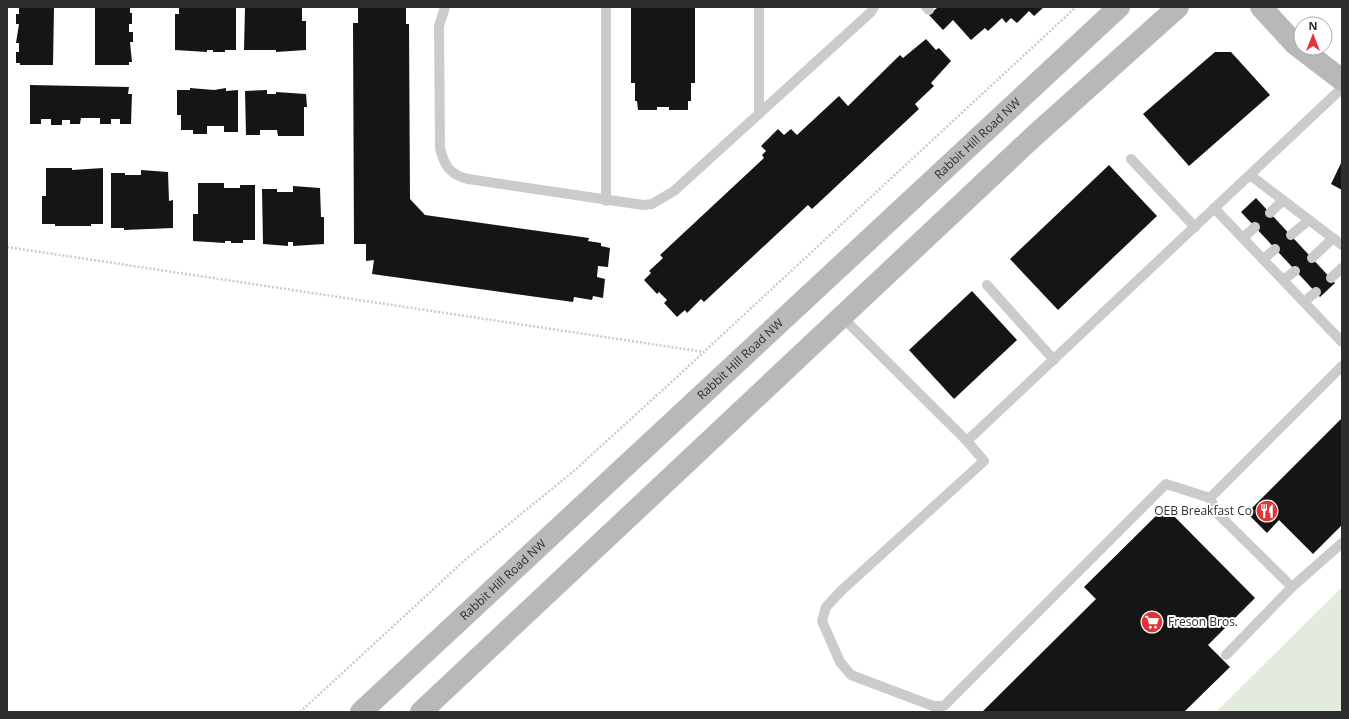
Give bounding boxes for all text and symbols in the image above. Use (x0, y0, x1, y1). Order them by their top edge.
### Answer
north arrow (1293, 16, 1333, 56)
text: N (1309, 18, 1317, 33)
street label: Rabbit Hill Road NW (930, 94, 1024, 183)
street label: Rabbit Hill Road NW (693, 314, 787, 403)
restaurant icon: OEB Breakfast Co (1254, 498, 1280, 524)
place label: OEB Breakfast Co (1154, 502, 1252, 519)
street label: Rabbit Hill Road NW (456, 535, 550, 624)
supermarket icon: Freson Bros. (1139, 609, 1165, 635)
place label: Freson Bros. (1168, 613, 1238, 630)

